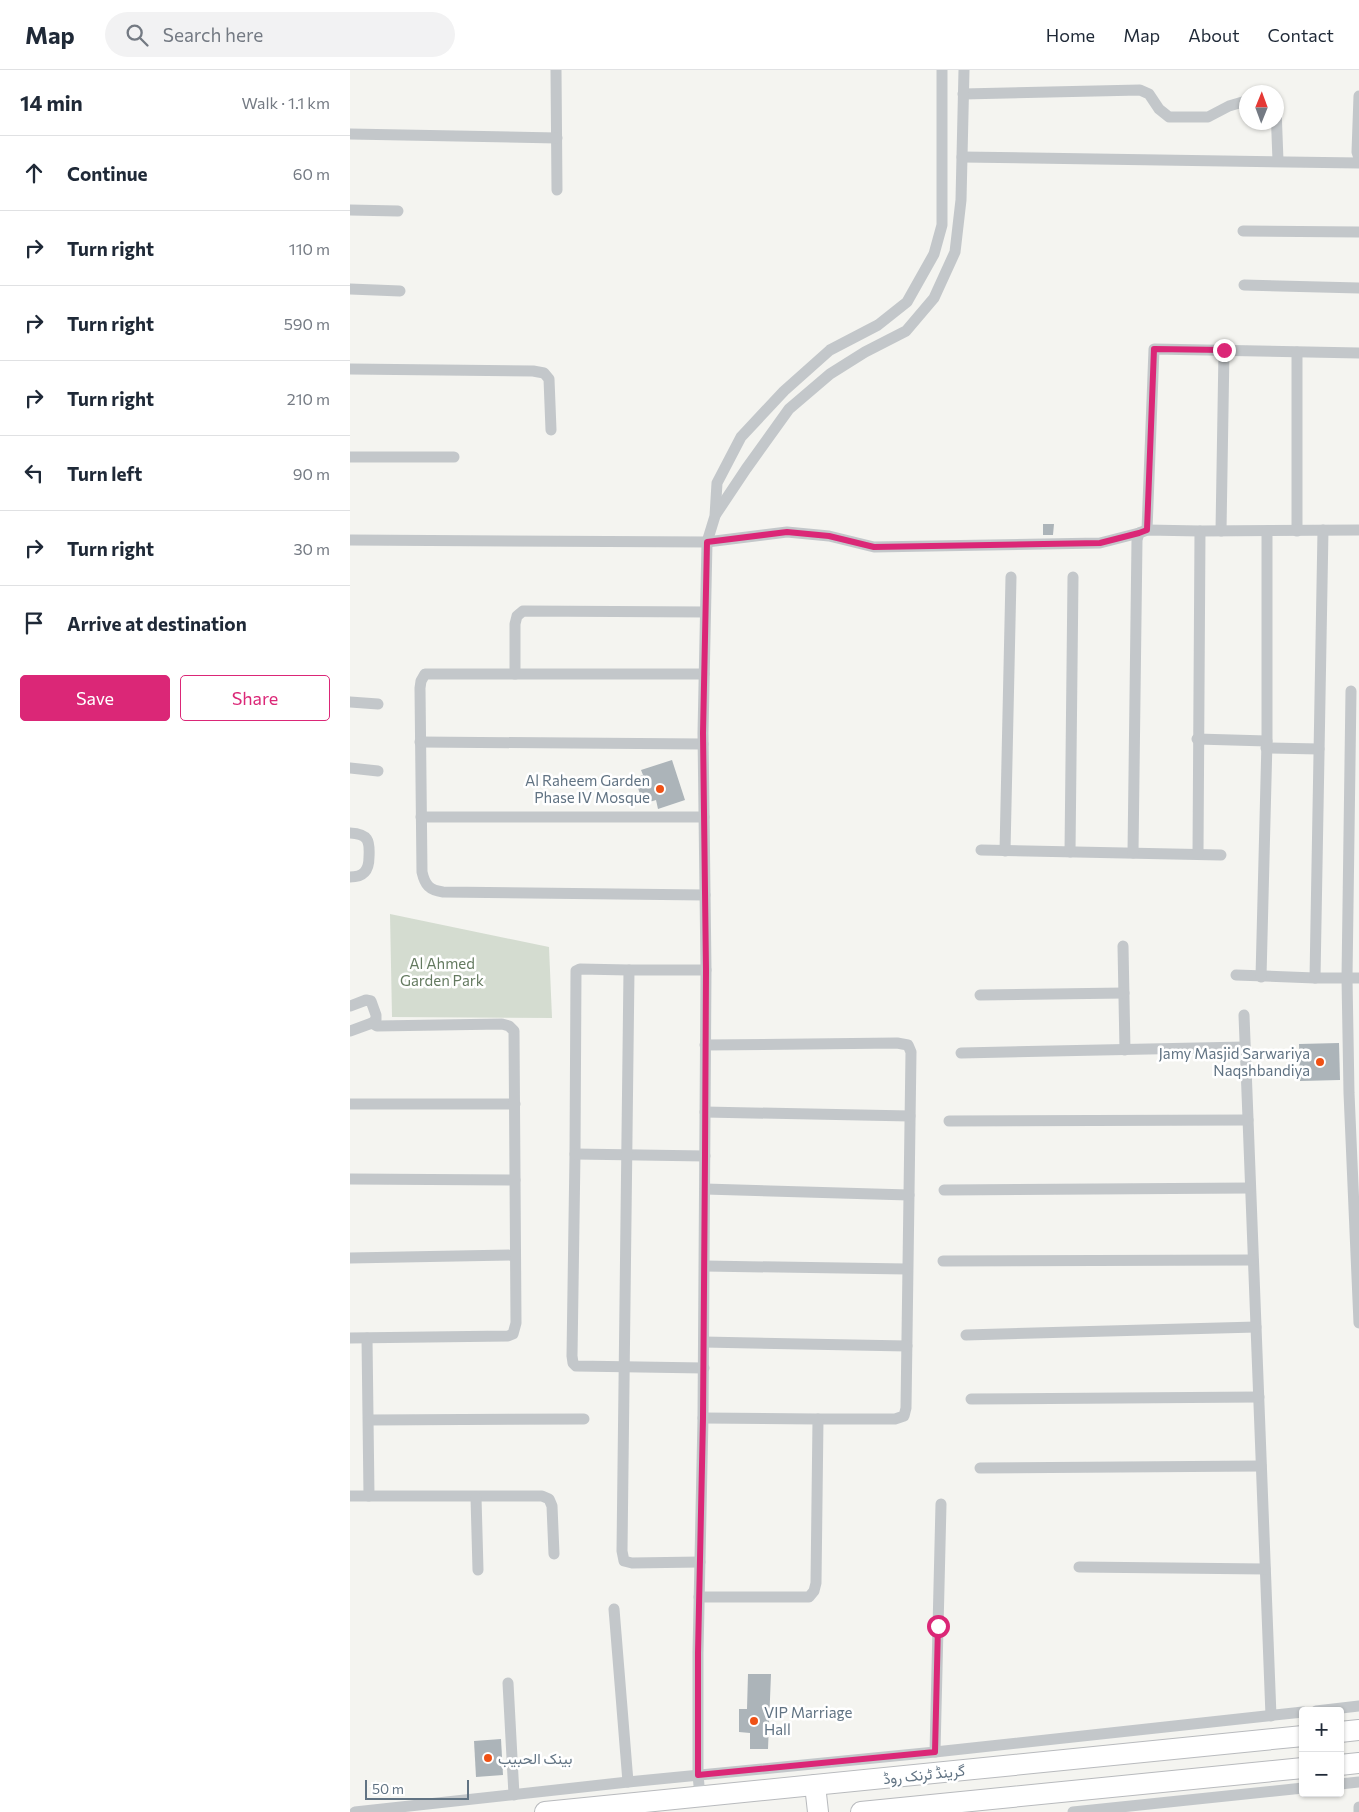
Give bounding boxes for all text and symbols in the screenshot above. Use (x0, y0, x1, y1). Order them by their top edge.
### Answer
search box (105, 12, 455, 57)
text: Map (25, 20, 75, 49)
icon: search (123, 21, 151, 49)
text: Search here (163, 23, 263, 46)
text: Home (1046, 24, 1095, 46)
text: Map (1123, 24, 1160, 46)
text: About (1188, 24, 1240, 46)
text: Contact (1268, 24, 1334, 46)
north arrow (1239, 85, 1284, 130)
text: 14 min (20, 90, 83, 115)
text: Walk · 1.1 km (242, 93, 330, 112)
icon: ahead (20, 159, 48, 187)
text: Continue (67, 162, 147, 185)
text: 60 m (293, 164, 330, 183)
icon: right (20, 234, 48, 262)
text: Turn right (67, 237, 154, 260)
text: 110 m (289, 239, 330, 258)
icon: right (20, 309, 48, 337)
text: Turn right (67, 312, 154, 335)
text: 590 m (284, 314, 330, 333)
route end (1213, 339, 1236, 362)
icon: right (20, 384, 48, 412)
text: Turn right (67, 387, 154, 410)
text: 210 m (287, 389, 330, 408)
icon: left (20, 459, 48, 487)
text: Turn left (67, 462, 142, 485)
text: 90 m (293, 464, 330, 483)
icon: right (20, 534, 48, 562)
text: Turn right (67, 537, 154, 560)
text: 30 m (293, 539, 330, 558)
icon: arrive (20, 609, 48, 637)
text: Arrive at destination (67, 612, 247, 635)
button: Save (20, 675, 170, 721)
button: Share (180, 675, 330, 721)
place label: Al Raheem Garden Phase IV Mosque (525, 771, 650, 806)
marker: Al Raheem Garden Phase IV Mosque (654, 783, 666, 795)
park label: Al Ahmed Garden Park (400, 954, 484, 989)
place label: Jamy Masjid Sarwariya Naqshbandiya (1158, 1044, 1310, 1079)
marker: Jamy Masjid Sarwariya Naqshbandiya (1314, 1056, 1326, 1068)
route start (927, 1615, 950, 1638)
place label: VIP Marriage Hall (764, 1703, 852, 1738)
map controls (1299, 1707, 1344, 1797)
button: + (1299, 1707, 1344, 1752)
marker: VIP Marriage Hall (748, 1715, 760, 1727)
place label: بينک الحبيب (498, 1749, 573, 1768)
marker: بينک الحبيب (482, 1752, 494, 1764)
button: − (1299, 1752, 1344, 1797)
street label: گرینڈ ٹرنک روڈ (882, 1761, 966, 1788)
scale bar (365, 1777, 469, 1800)
text: 50 m (372, 1780, 404, 1797)

